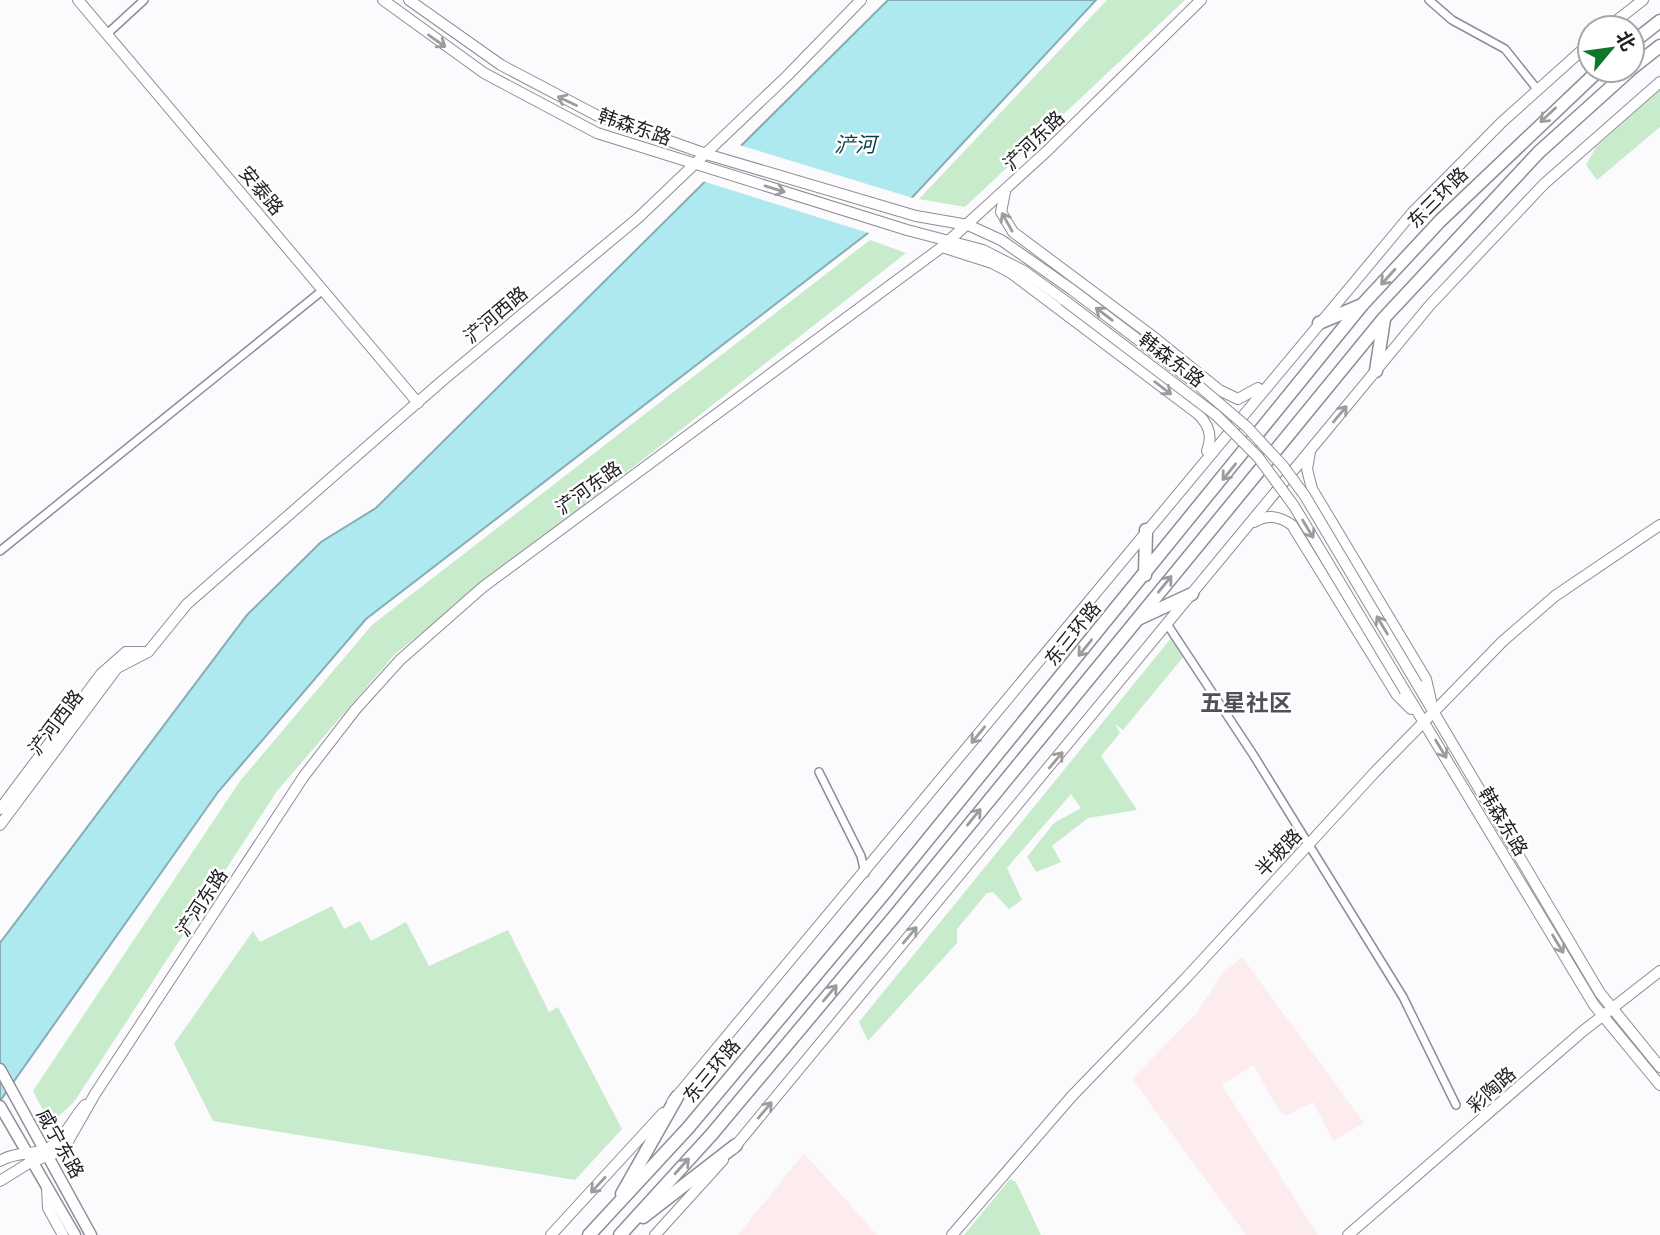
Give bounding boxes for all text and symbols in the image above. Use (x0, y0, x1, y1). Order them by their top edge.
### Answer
north arrow (1576, 14, 1646, 84)
text: 北 (1612, 27, 1641, 54)
one-way arrow (427, 34, 446, 48)
one-way arrow (557, 93, 578, 107)
street label: 韩森东路 (595, 103, 675, 149)
street label: 浐河东路 (998, 105, 1068, 175)
one-way arrow (1540, 107, 1557, 124)
water label: 浐河 (834, 131, 880, 156)
street label: 安泰路 (235, 161, 289, 219)
street label: 东三环路 (1402, 162, 1472, 232)
one-way arrow (763, 184, 785, 197)
one-way arrow (1000, 212, 1014, 232)
one-way arrow (1380, 268, 1396, 286)
street label: 浐河西路 (458, 281, 532, 347)
one-way arrow (1095, 307, 1113, 322)
street label: 韩森东路 (1135, 327, 1209, 391)
one-way arrow (1153, 380, 1172, 395)
one-way arrow (1332, 405, 1348, 423)
street label: 浐河东路 (550, 455, 626, 519)
one-way arrow (1221, 463, 1237, 481)
one-way arrow (1301, 518, 1315, 538)
one-way arrow (1157, 576, 1173, 594)
street label: 东三环路 (1039, 596, 1105, 670)
one-way arrow (1375, 616, 1389, 636)
one-way arrow (1077, 639, 1093, 657)
street label: 浐河西路 (23, 685, 87, 759)
district label: 五星社区 (1200, 688, 1292, 716)
one-way arrow (970, 726, 986, 744)
one-way arrow (1435, 739, 1449, 759)
one-way arrow (1048, 752, 1063, 770)
street label: 韩森东路 (1475, 782, 1533, 860)
one-way arrow (967, 809, 982, 827)
street label: 半坡路 (1250, 823, 1306, 881)
street label: 浐河东路 (171, 864, 231, 940)
one-way arrow (903, 927, 918, 945)
one-way arrow (1551, 934, 1565, 954)
one-way arrow (821, 984, 837, 1002)
street label: 东三环路 (678, 1033, 744, 1107)
street label: 彩陶路 (1462, 1061, 1520, 1117)
one-way arrow (757, 1102, 773, 1120)
street label: 咸宁东路 (33, 1104, 89, 1182)
one-way arrow (674, 1158, 691, 1175)
one-way arrow (589, 1176, 606, 1193)

